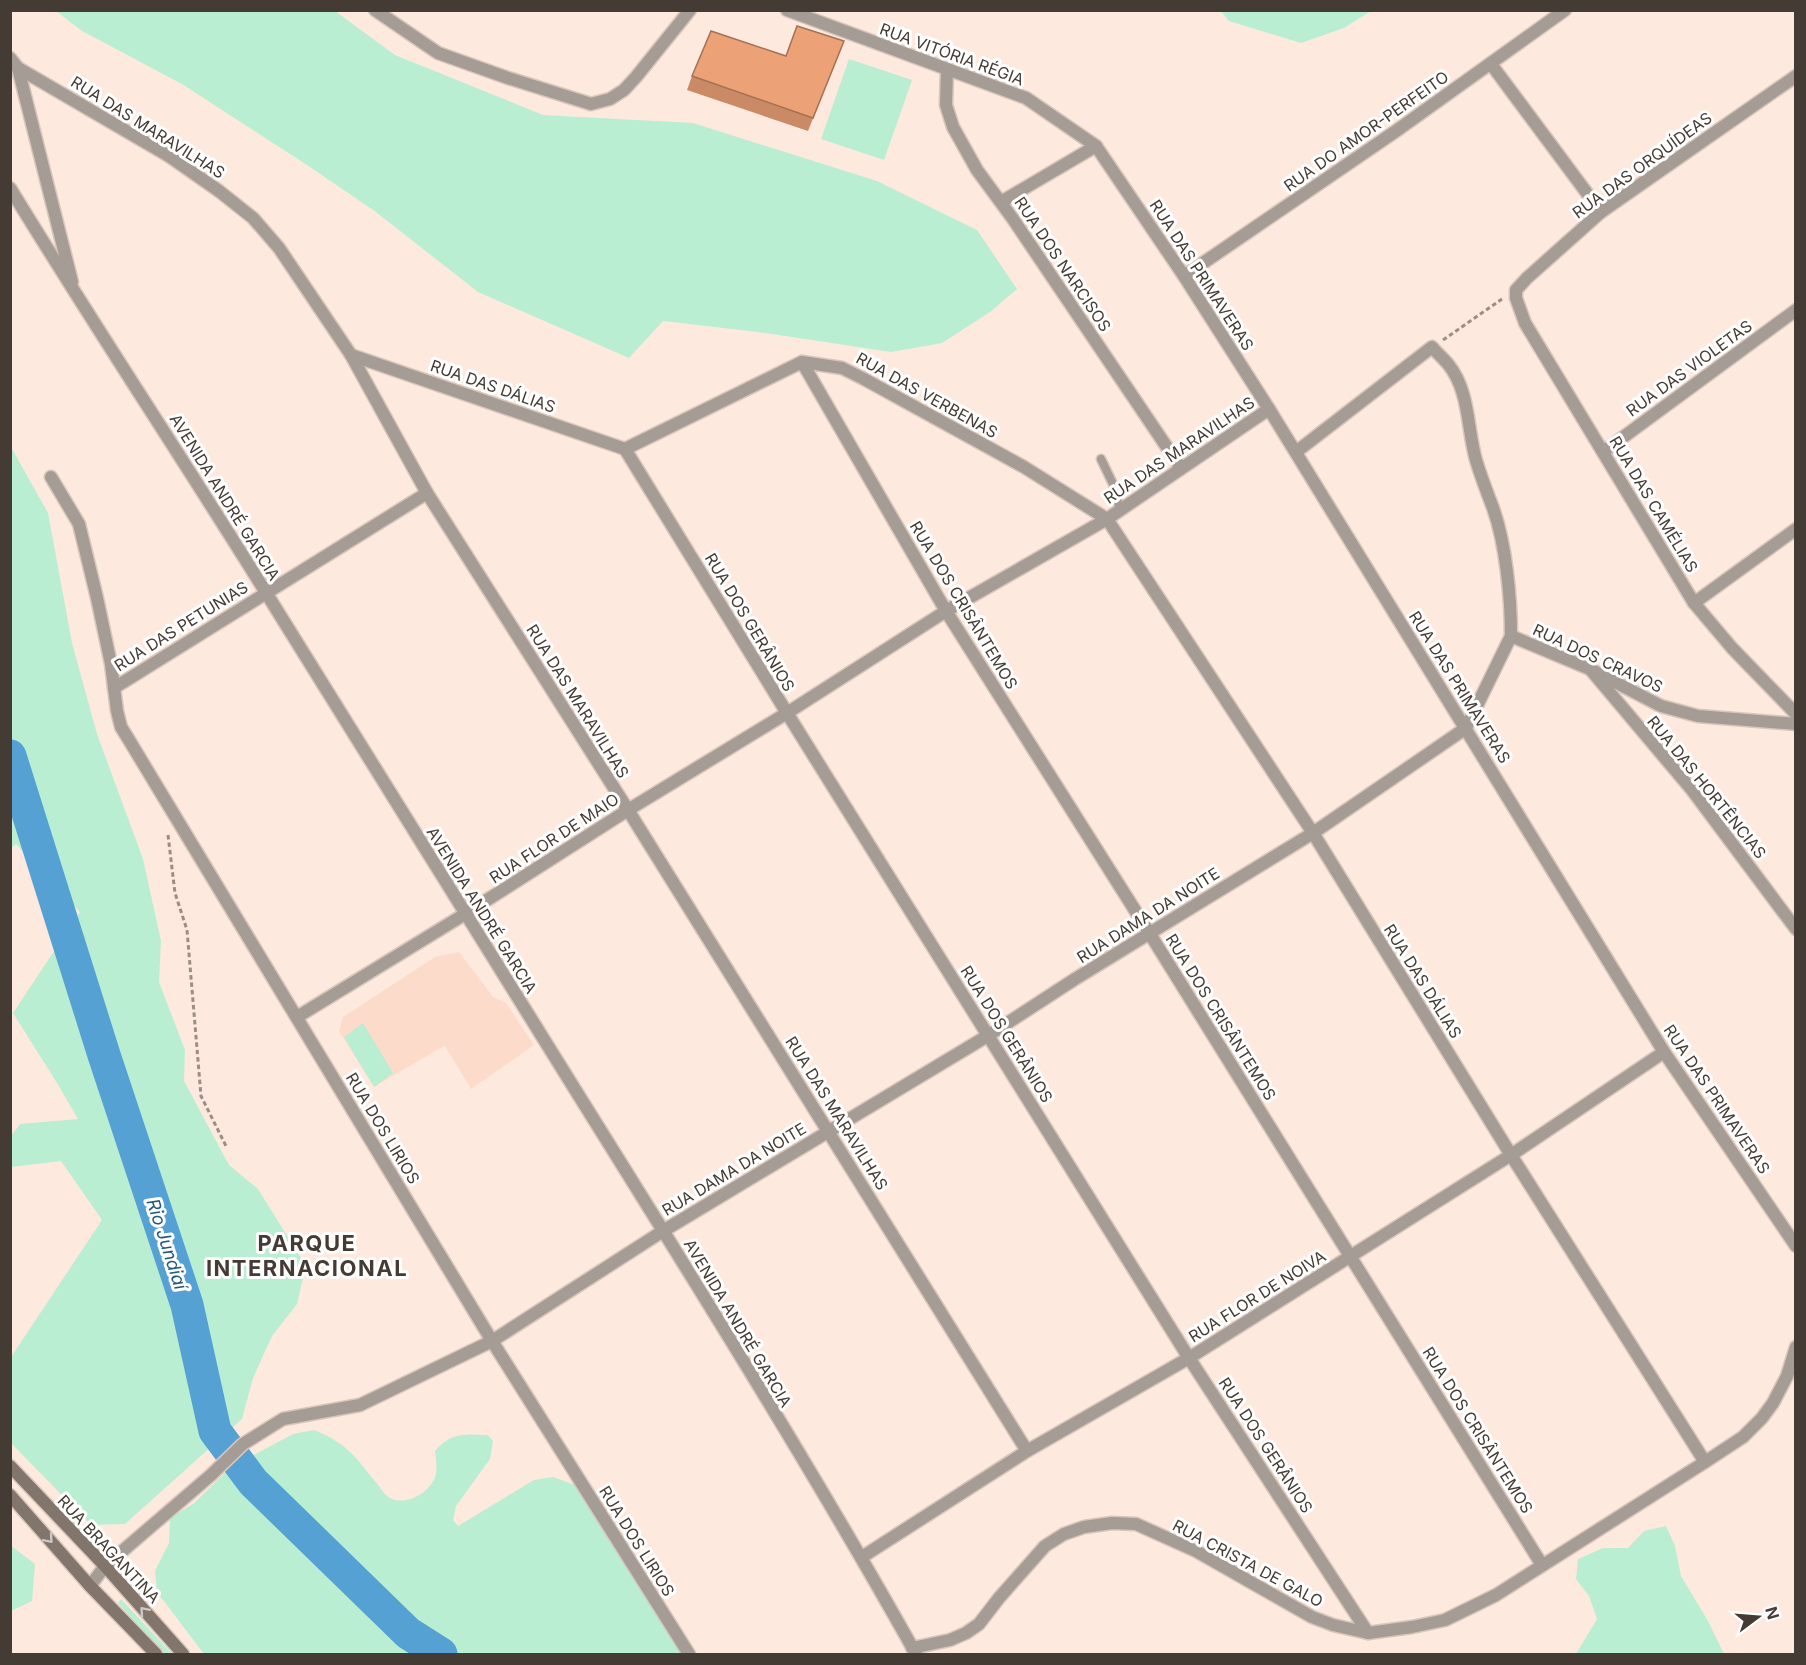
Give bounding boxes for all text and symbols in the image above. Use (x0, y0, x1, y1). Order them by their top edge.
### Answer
street label: RUA VITÓRIA RÉGIA (877, 19, 1027, 89)
street label: RUA DO AMOR-PERFEITO (1280, 66, 1452, 196)
street label: RUA DAS MARAVILHAS (67, 71, 229, 183)
street label: RUA DAS ORQUÍDEAS (1568, 108, 1716, 222)
street label: RUA DOS NARCISOS (1010, 193, 1116, 335)
street label: RUA DAS PRIMAVERAS (1146, 196, 1258, 354)
street label: RUA DAS VIOLETAS (1622, 316, 1756, 420)
street label: RUA DAS VERBENAS (853, 348, 1001, 442)
street label: RUA DAS DÁLIAS (428, 355, 558, 417)
street label: RUA DAS MARAVILHAS (1100, 392, 1258, 508)
street label: AVENIDA ANDRÉ GARCIA (166, 410, 284, 584)
street label: RUA DAS CAMÉLIAS (1605, 432, 1703, 576)
street label: RUA DOS CRISÂNTEMOS (906, 517, 1022, 693)
street label: RUA DOS GERÂNIOS (701, 549, 799, 695)
street label: RUA DAS PETUNIAS (110, 577, 252, 675)
street label: RUA DAS PRIMAVERAS (1405, 607, 1515, 767)
street label: RUA DOS CRAVOS (1530, 619, 1666, 697)
street label: RUA DAS MARAVILHAS (522, 620, 634, 782)
street label: RUA DAS HORTÊNCIAS (1643, 712, 1771, 862)
street label: RUA FLOR DE MAIO (486, 789, 622, 887)
street label: AVENIDA ANDRÉ GARCIA (423, 823, 541, 997)
street label: RUA DAMA DA NOITE (1073, 863, 1223, 967)
street label: RUA DAS DÁLIAS (1380, 920, 1466, 1042)
street label: RUA DOS CRISÂNTEMOS (1162, 930, 1280, 1104)
street label: RUA DOS GERÂNIOS (957, 962, 1057, 1106)
street label: RUA DAS PRIMAVERAS (1660, 1021, 1774, 1177)
street label: RUA DAS MARAVILHAS (781, 1032, 893, 1194)
street label: RUA DOS LIRIOS (342, 1069, 424, 1187)
street label: RUA DAMA DA NOITE (658, 1118, 810, 1220)
water label: Rio Jundiaí (142, 1196, 192, 1294)
district label: PARQUE INTERNACIONAL (206, 1230, 408, 1281)
street label: AVENIDA ANDRÉ GARCIA (680, 1235, 796, 1411)
street label: RUA FLOR DE NOIVA (1185, 1246, 1329, 1346)
street label: RUA DOS CRISÂNTEMOS (1419, 1343, 1537, 1517)
street label: RUA DOS GERÂNIOS (1215, 1373, 1317, 1517)
street label: RUA DOS LIRIOS (595, 1482, 679, 1600)
street label: RUA BRAGANTINA (54, 1491, 164, 1607)
street label: RUA CRISTA DE GALO (1169, 1515, 1327, 1611)
one-way arrow (42, 1532, 53, 1543)
north arrow (1728, 1587, 1788, 1647)
text: N (1761, 1604, 1784, 1621)
one-way arrow (140, 1607, 151, 1618)

